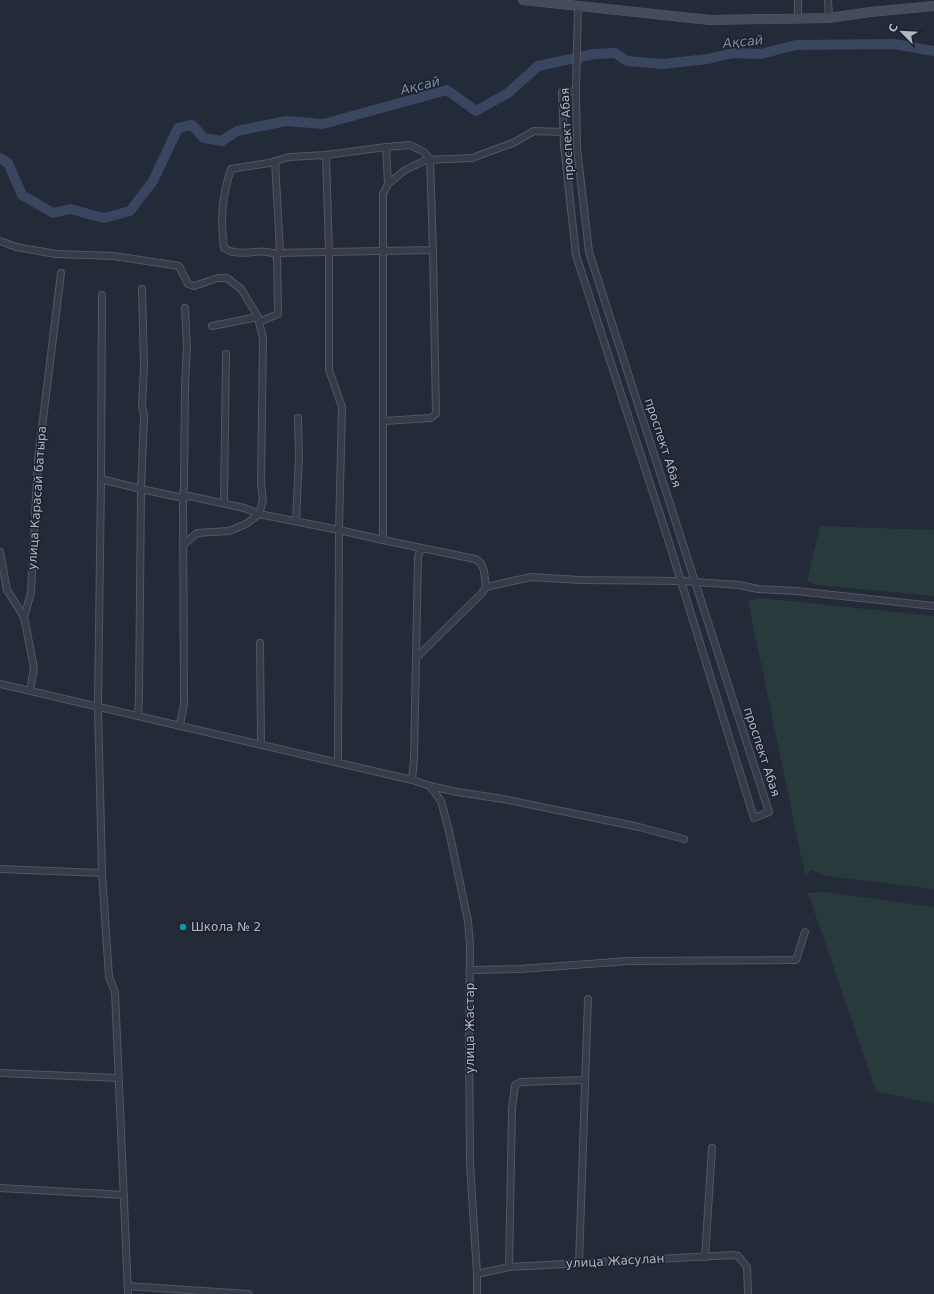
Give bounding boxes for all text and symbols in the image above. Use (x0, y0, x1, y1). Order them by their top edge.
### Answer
north arrow (882, 12, 922, 52)
text: С (886, 22, 901, 34)
water label: Ақсай (721, 32, 764, 51)
water label: Ақсай (398, 73, 441, 98)
street label: проспект Абая (558, 87, 576, 181)
street label: проспект Абая (642, 397, 684, 489)
street label: улица Карасай батыра (25, 425, 49, 571)
street label: проспект Абая (741, 706, 783, 798)
place label: Школа № 2 (191, 920, 261, 934)
marker: Школа № 2 (178, 922, 188, 932)
street label: улица Жастар (463, 983, 477, 1073)
street label: улица Жасулан (565, 1251, 665, 1271)

